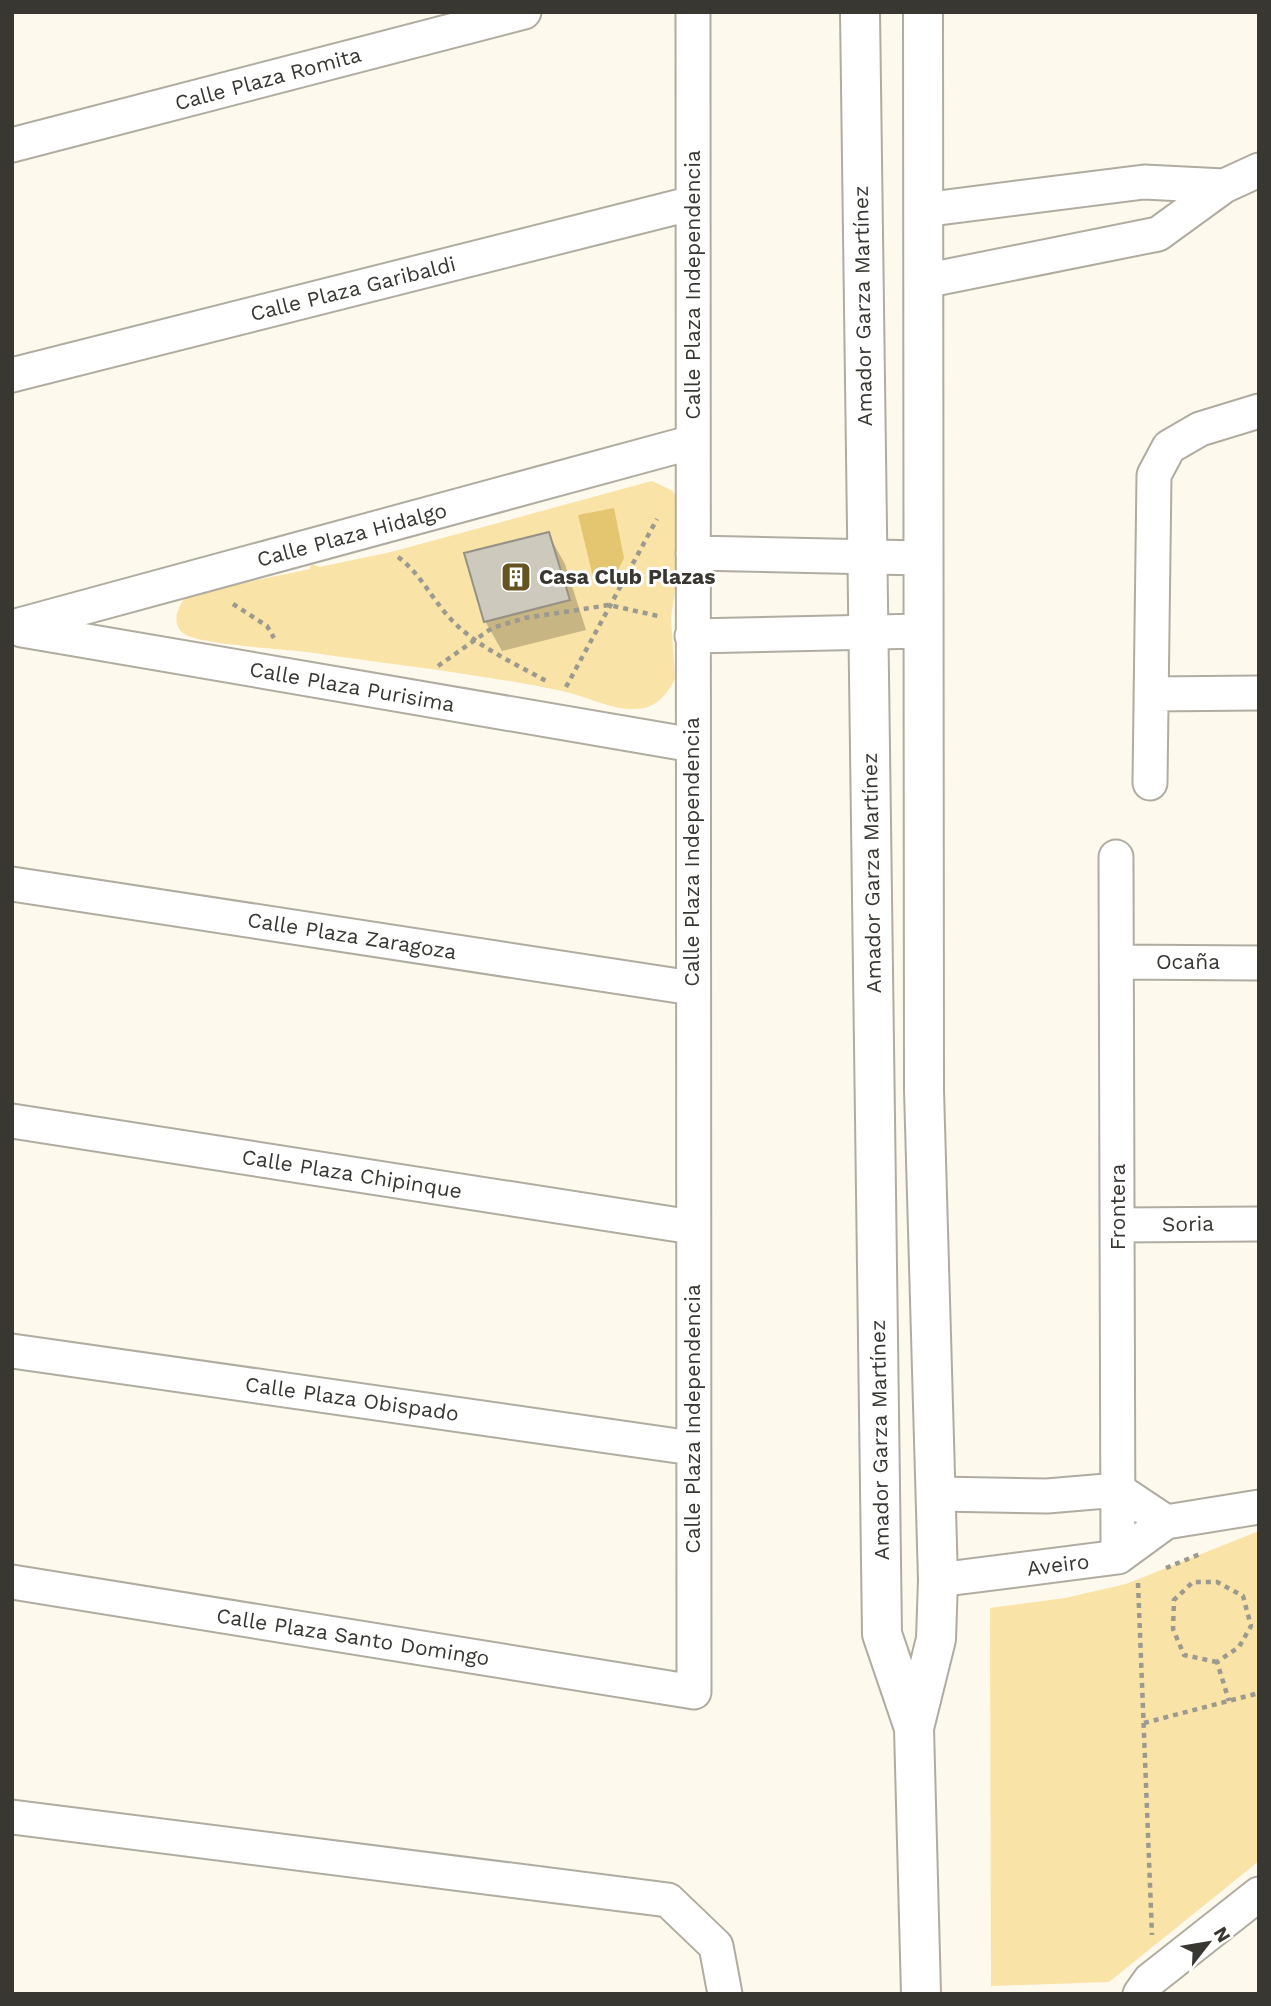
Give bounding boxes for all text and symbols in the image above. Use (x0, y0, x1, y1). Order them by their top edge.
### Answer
street label: Calle Plaza Romita (172, 42, 364, 115)
street label: Calle Plaza Independencia (680, 150, 705, 420)
street label: Amador Garza Martínez (848, 186, 877, 426)
street label: Calle Plaza Garibaldi (248, 251, 458, 326)
street label: Calle Plaza Hidalgo (254, 497, 450, 572)
building icon: Casa Club Plazas (499, 560, 533, 594)
place label: Casa Club Plazas (539, 564, 715, 589)
street label: Calle Plaza Purisima (248, 656, 457, 717)
street label: Calle Plaza Independencia (679, 717, 704, 987)
street label: Amador Garza Martínez (857, 753, 886, 993)
street label: Calle Plaza Zaragoza (246, 907, 458, 964)
street label: Ocaña (1156, 949, 1220, 974)
street label: Calle Plaza Chipinque (240, 1144, 464, 1203)
street label: Frontera (1105, 1164, 1130, 1250)
street label: Soria (1162, 1211, 1214, 1236)
street label: Calle Plaza Independencia (680, 1284, 705, 1554)
street label: Amador Garza Martínez (865, 1320, 894, 1560)
street label: Calle Plaza Obispado (244, 1371, 461, 1426)
street label: Aveiro (1025, 1548, 1091, 1581)
street label: Calle Plaza Santo Domingo (215, 1603, 491, 1670)
north arrow (1173, 1908, 1243, 1978)
text: N (1209, 1923, 1236, 1946)

